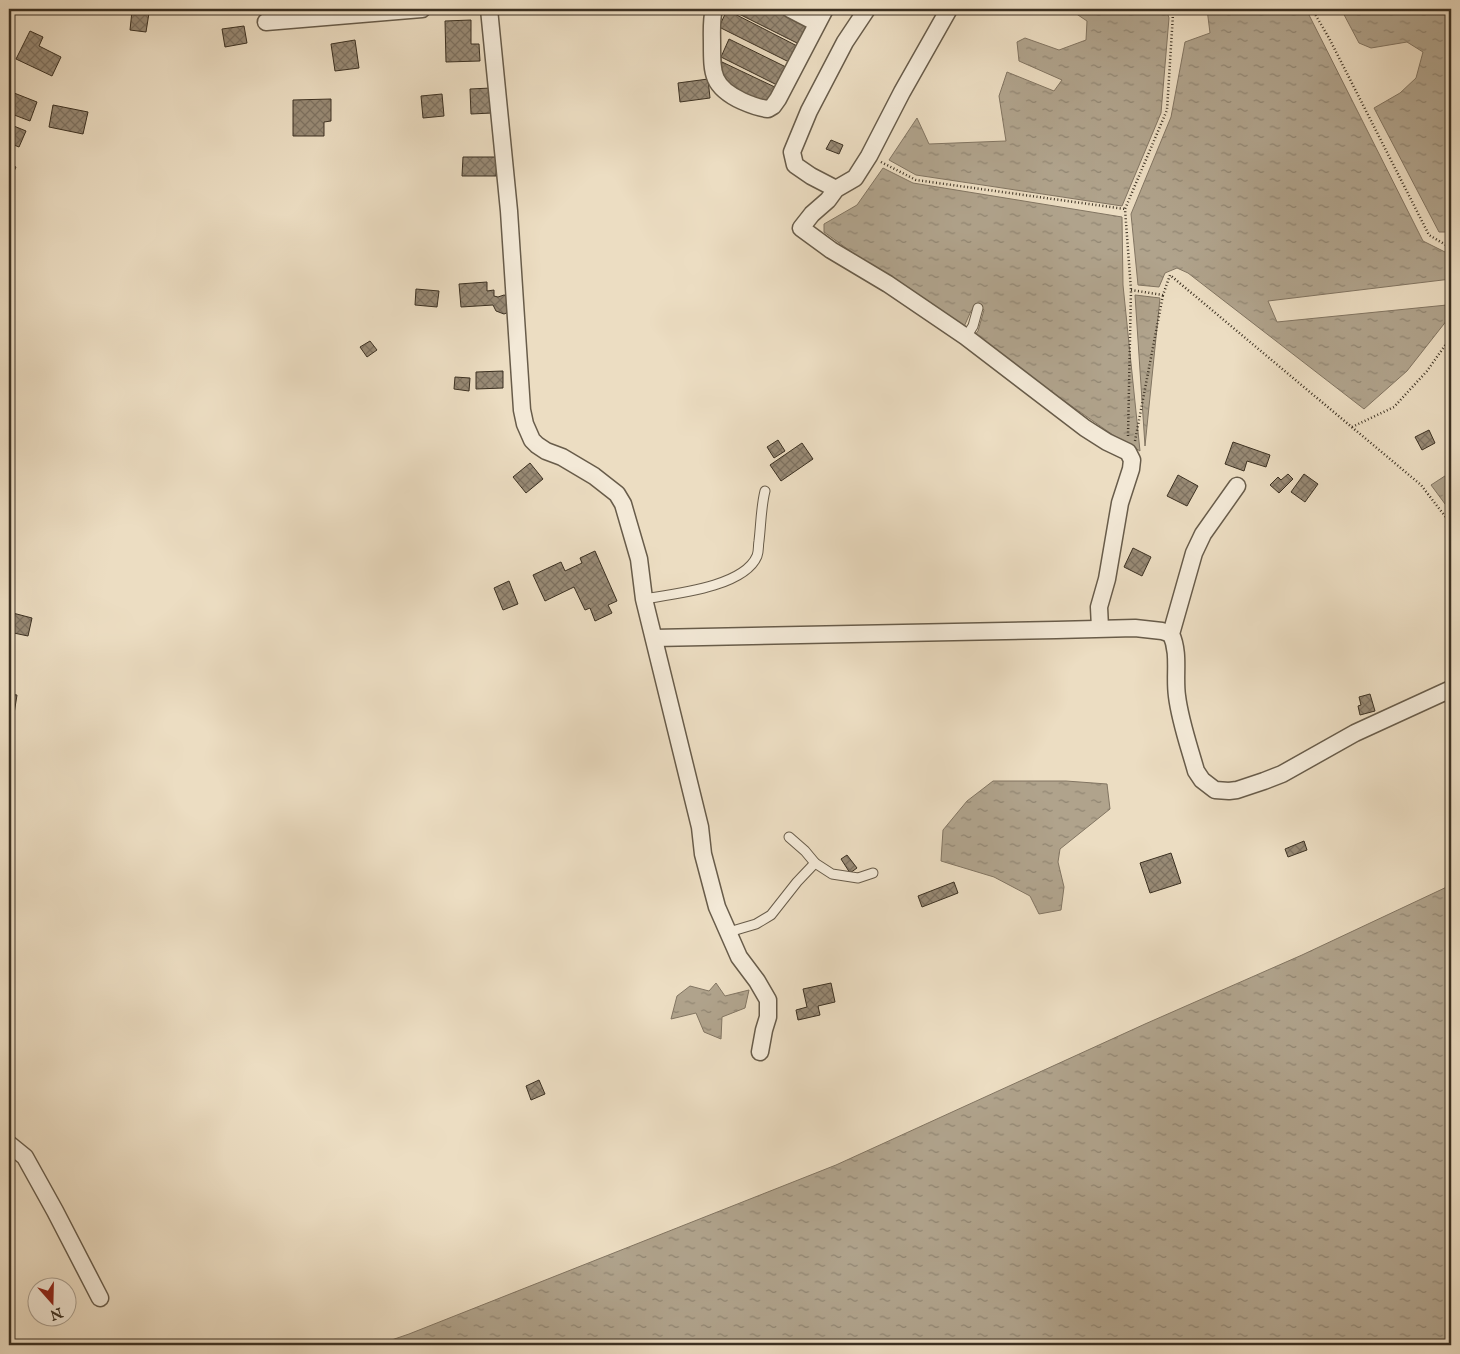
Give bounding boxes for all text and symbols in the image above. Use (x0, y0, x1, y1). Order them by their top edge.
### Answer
north arrow (28, 1276, 78, 1326)
text: N (47, 1302, 66, 1324)

